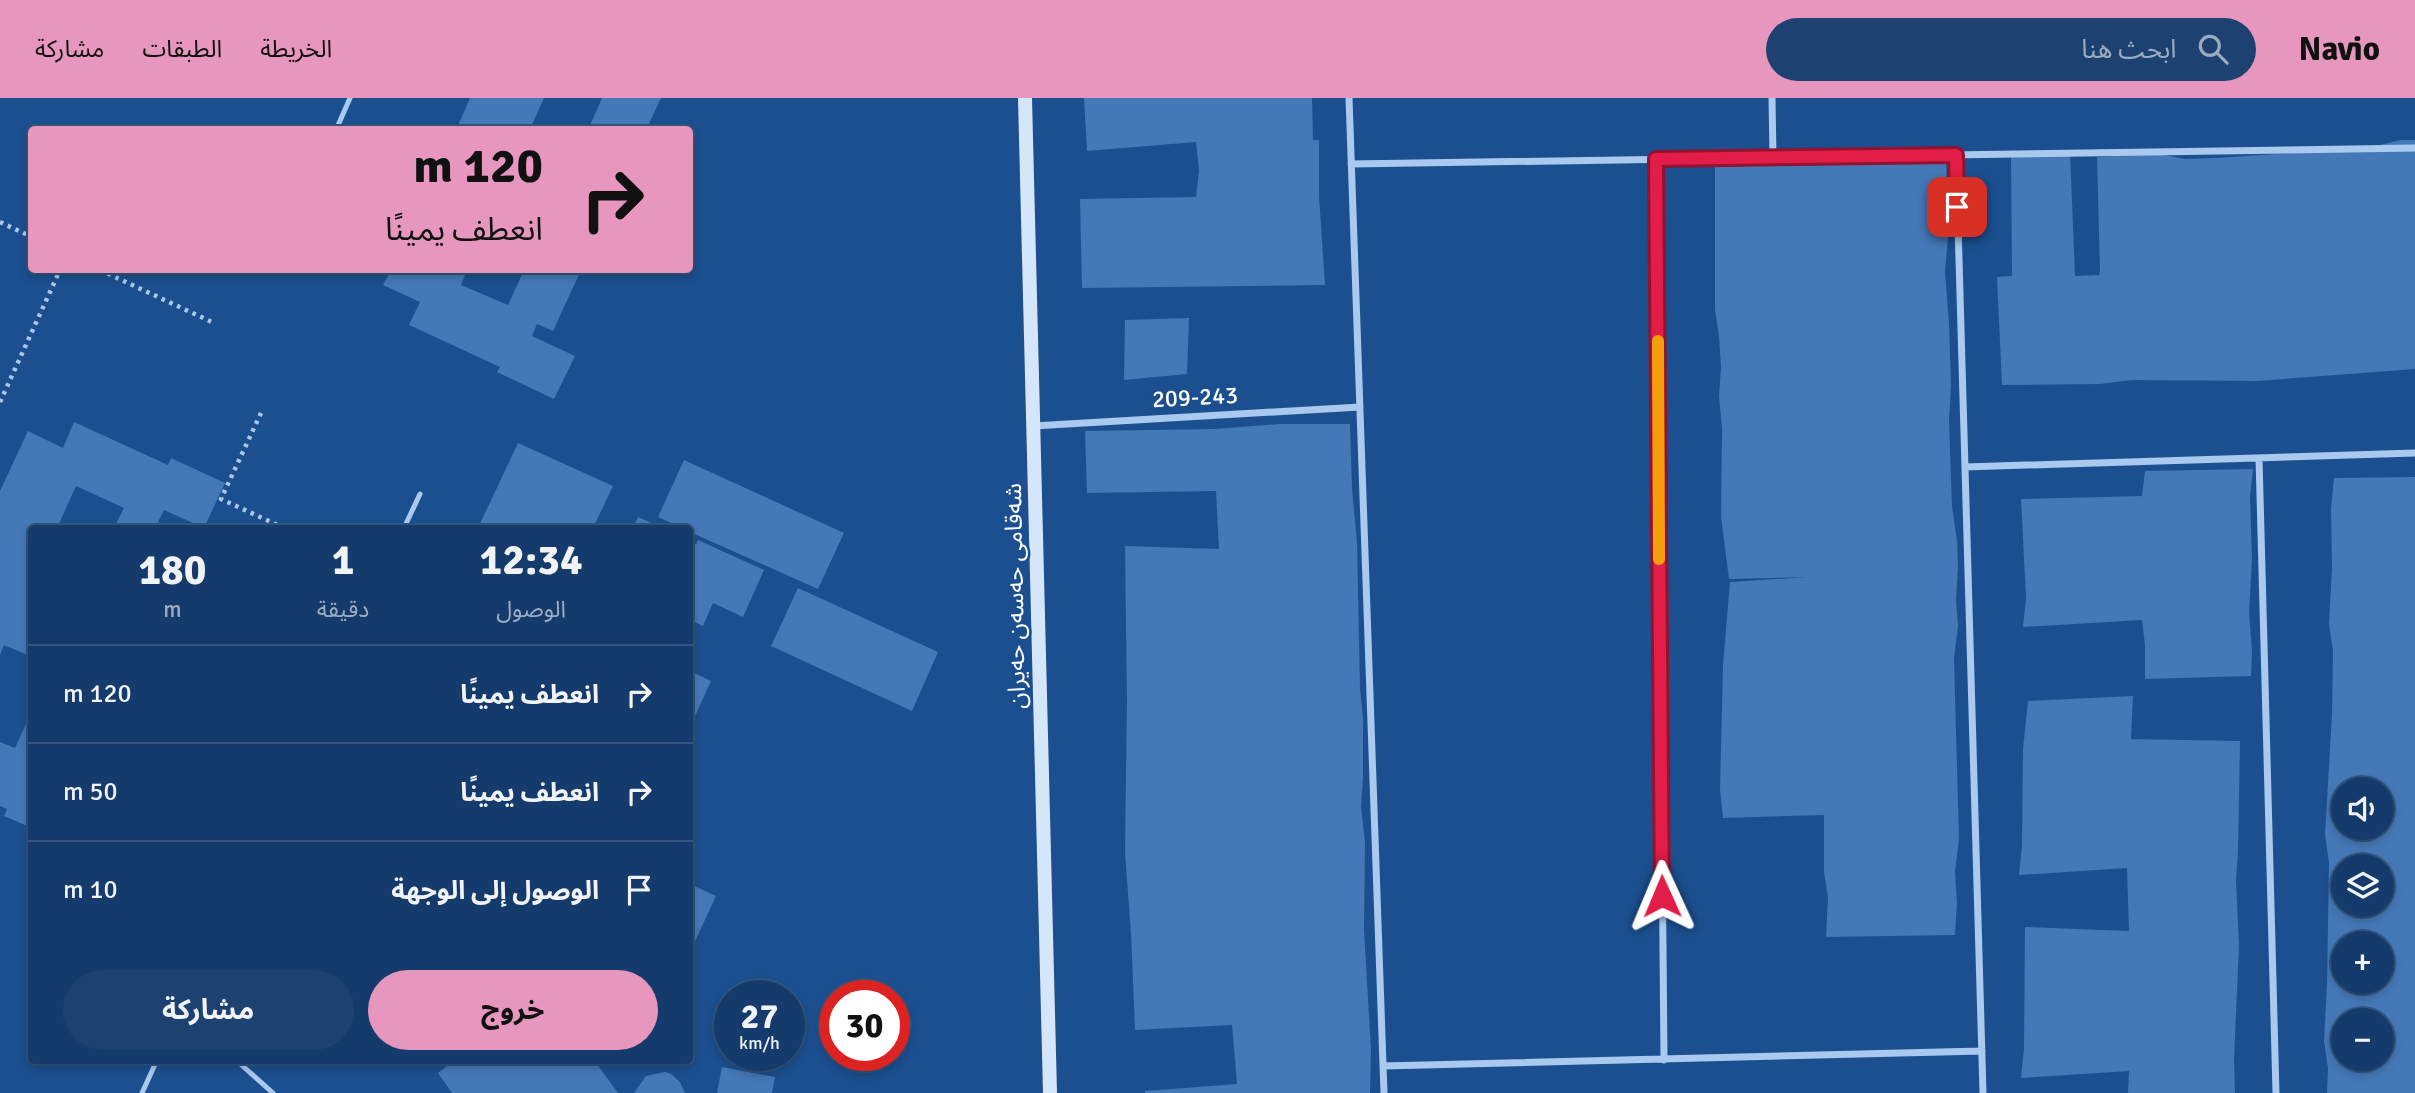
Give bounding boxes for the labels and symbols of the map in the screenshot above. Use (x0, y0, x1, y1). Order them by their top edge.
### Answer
pin (1927, 177, 1987, 237)
street label: 209-243 (1151, 380, 1239, 414)
street label: شەقامی حەسەن حەیران (998, 483, 1032, 709)
position arrow (1625, 859, 1699, 933)
speed limit sign: 30 (819, 980, 910, 1071)

